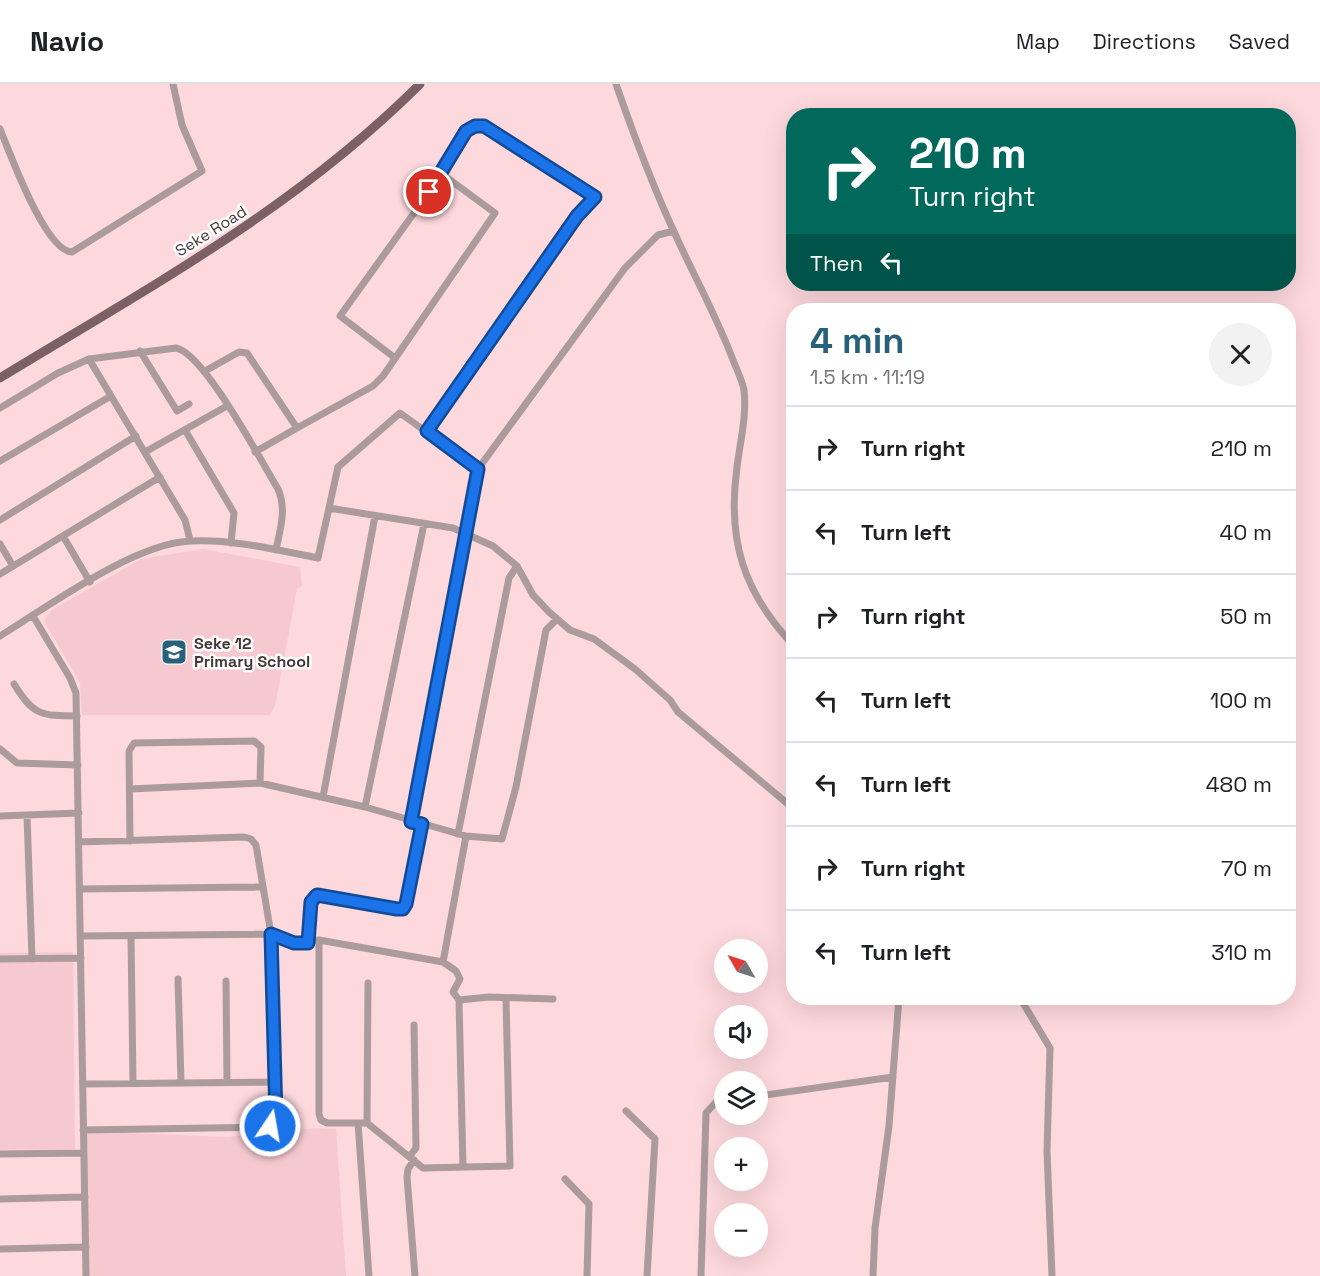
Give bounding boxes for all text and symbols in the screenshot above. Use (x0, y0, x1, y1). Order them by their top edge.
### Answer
text: Navio (30, 23, 104, 59)
text: Map (1016, 28, 1060, 55)
text: Directions (1093, 28, 1196, 55)
text: Saved (1229, 28, 1290, 55)
text: 210 m (909, 127, 1027, 180)
icon: right (810, 132, 888, 210)
pin (403, 166, 454, 217)
icon: arrive (412, 175, 445, 208)
text: Turn right (909, 179, 1036, 214)
street label: Seke Road (171, 201, 251, 261)
icon: left (875, 246, 908, 279)
text: Then (810, 249, 863, 277)
text: 4 min (810, 318, 905, 364)
button: close (1209, 323, 1272, 386)
text: 1.5 km · 11:19 (810, 364, 925, 390)
icon: right (810, 432, 843, 465)
text: Turn right (861, 434, 966, 462)
text: 210 m (1211, 434, 1272, 462)
icon: left (810, 516, 843, 549)
text: Turn left (861, 518, 951, 546)
text: 40 m (1220, 518, 1272, 546)
icon: right (810, 600, 843, 633)
text: Turn right (861, 602, 966, 630)
text: 50 m (1220, 602, 1272, 630)
place label: Seke 12 Primary School (194, 633, 310, 672)
school or university icon: Seke 12 Primary School (159, 637, 189, 667)
icon: left (810, 684, 843, 717)
text: Turn left (861, 686, 951, 714)
text: 100 m (1210, 686, 1272, 714)
icon: left (810, 768, 843, 801)
text: Turn left (861, 770, 951, 798)
text: 480 m (1206, 770, 1272, 798)
icon: right (810, 852, 843, 885)
text: Turn right (861, 854, 966, 882)
text: 70 m (1221, 854, 1272, 882)
icon: left (810, 936, 843, 969)
text: Turn left (861, 938, 951, 966)
text: 310 m (1211, 938, 1272, 966)
north arrow (714, 939, 768, 993)
map controls (714, 939, 768, 1257)
button: sound (714, 1005, 768, 1059)
button: layers (714, 1071, 768, 1125)
position arrow (238, 1094, 302, 1158)
button: + (714, 1137, 768, 1191)
button: − (714, 1203, 768, 1257)

